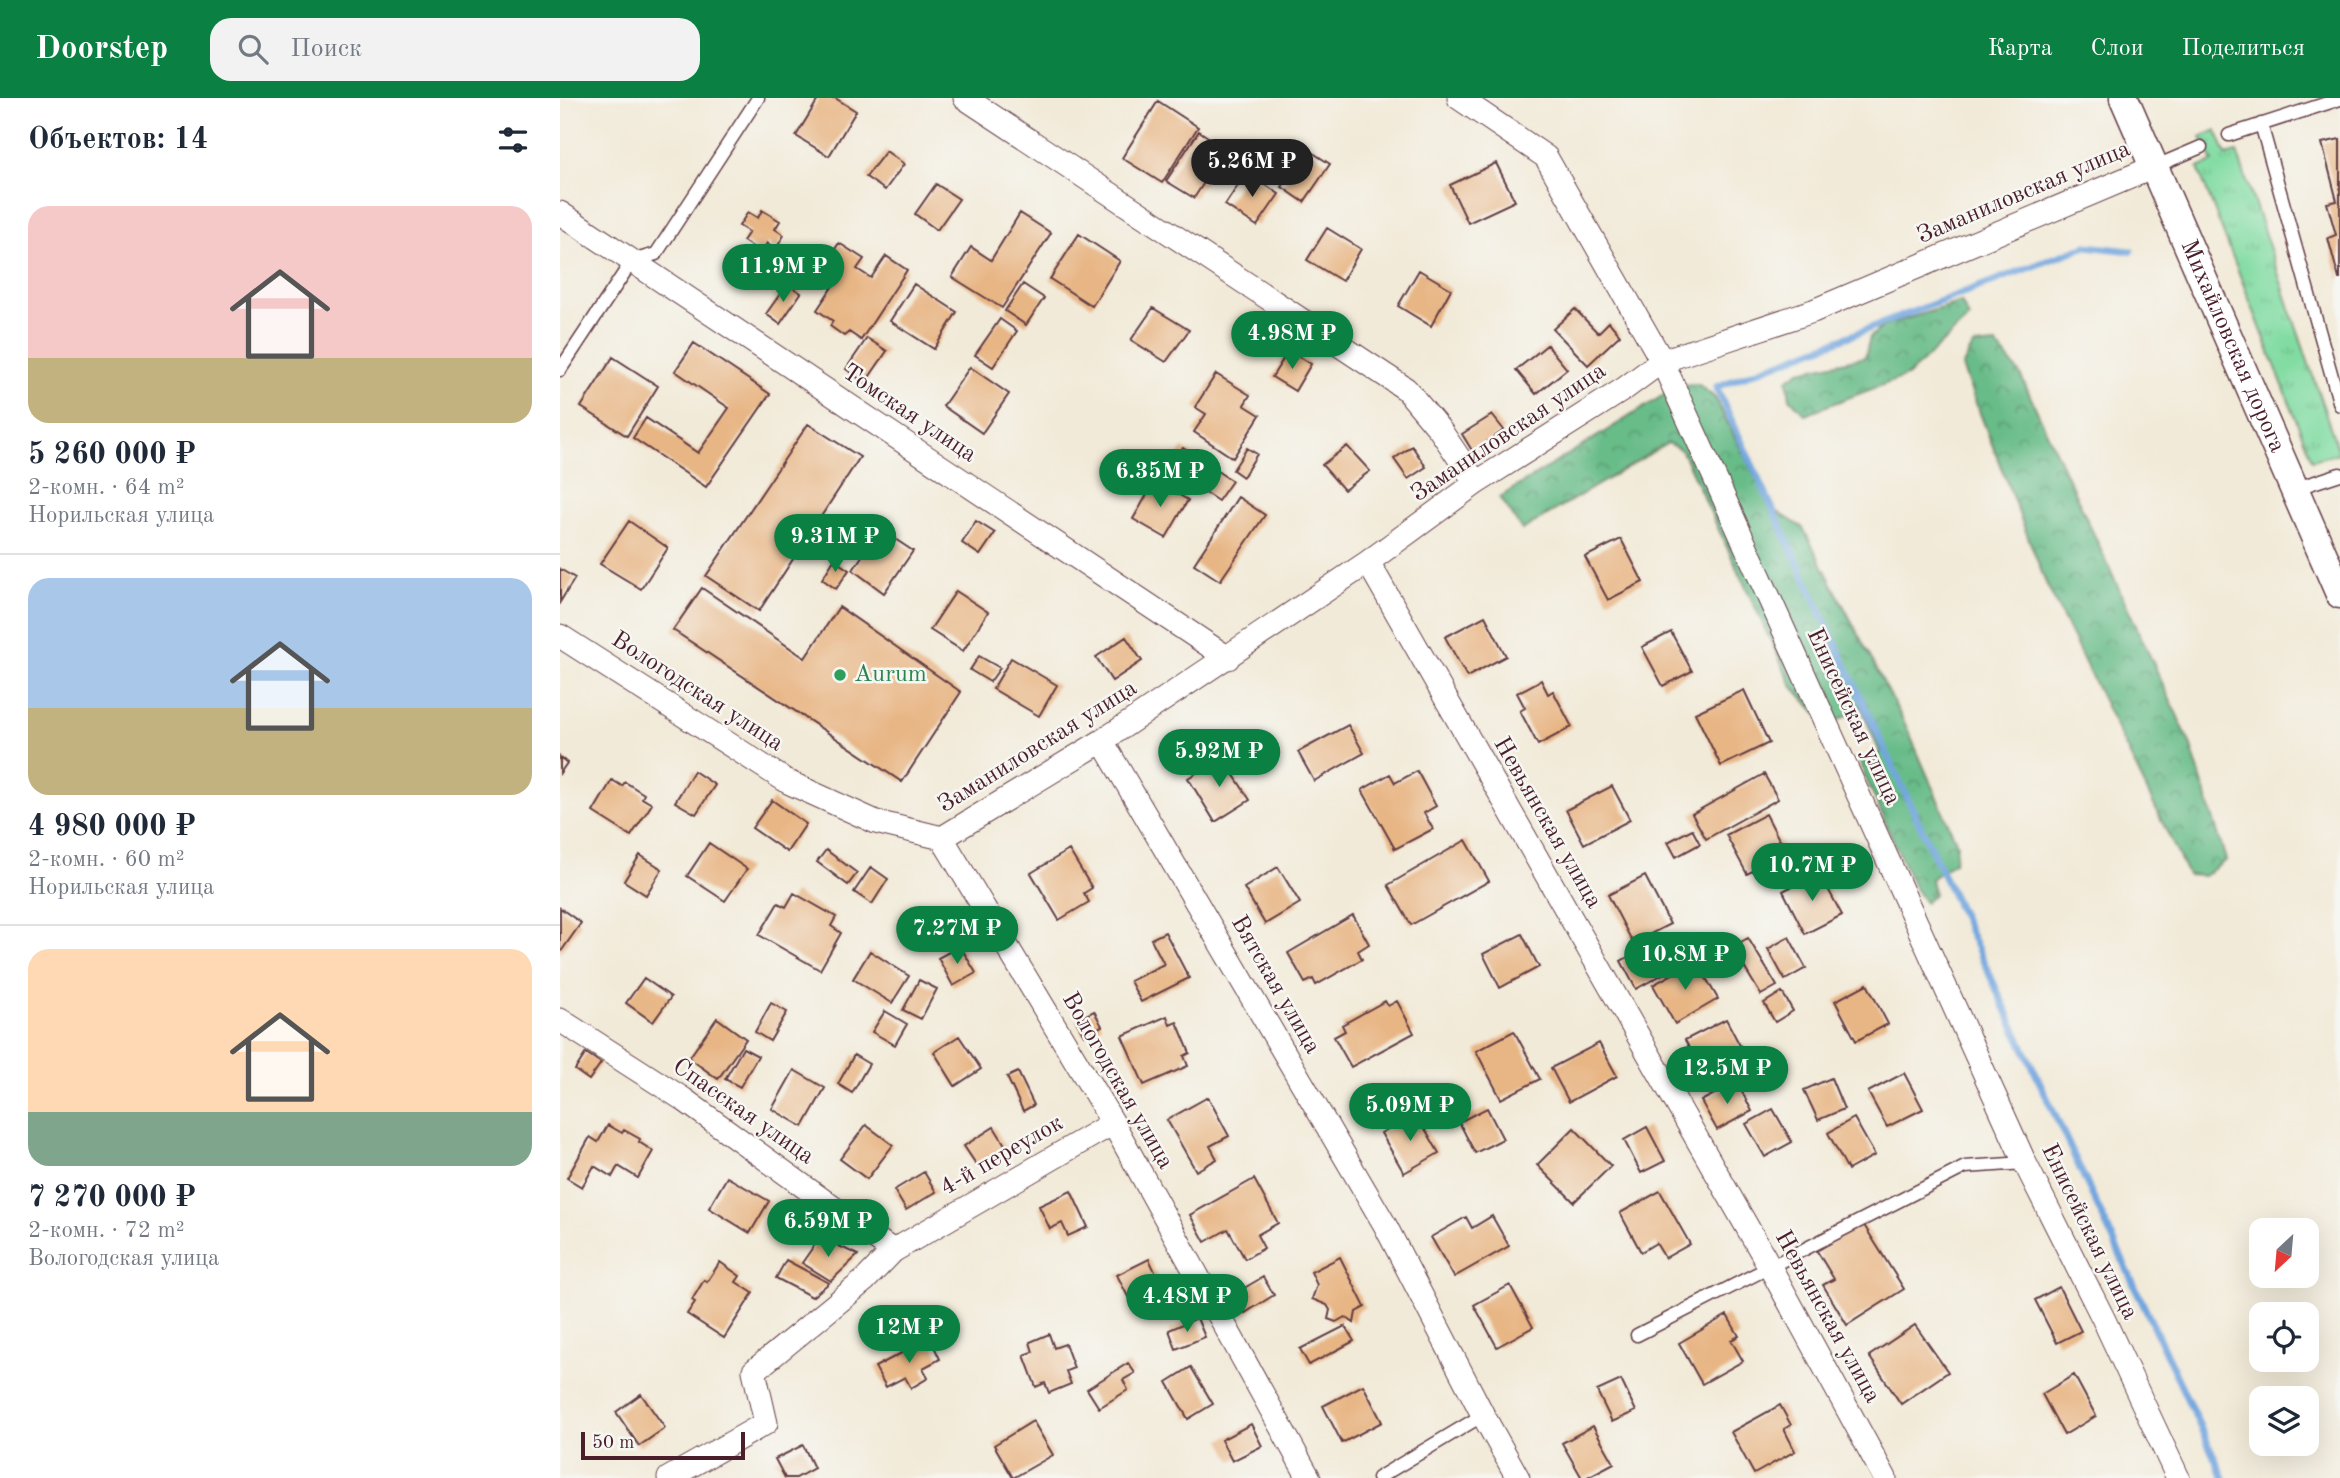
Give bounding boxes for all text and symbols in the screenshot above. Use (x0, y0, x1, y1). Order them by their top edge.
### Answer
search box (210, 18, 700, 81)
icon: search (234, 30, 272, 68)
text: Doorstep (35, 33, 168, 66)
text: Поиск (290, 36, 362, 62)
text: Карта (1988, 37, 2053, 61)
text: Слои (2091, 37, 2144, 61)
text: Поделиться (2182, 37, 2305, 61)
icon: filters (494, 121, 532, 159)
text: Объектов: 14 (28, 125, 208, 155)
street label: Заманиловская улица (1914, 137, 2134, 249)
pin: 5.26M ₽ (1187, 140, 1317, 199)
text: 5.26M ₽ (1207, 150, 1297, 173)
street label: Михайловская дорога (2175, 237, 2289, 456)
pin: 11.9M ₽ (718, 244, 848, 304)
icon: home (217, 251, 343, 377)
text: 11.9M ₽ (738, 255, 828, 278)
pin: 4.98M ₽ (1227, 312, 1357, 371)
text: 4.98M ₽ (1247, 322, 1337, 345)
street label: Заманиловская улица (1407, 359, 1611, 507)
street label: Томская улица (838, 360, 981, 468)
text: 5 260 000 ₽ (28, 440, 196, 470)
pin: 6.35M ₽ (1095, 450, 1225, 509)
text: 6.35M ₽ (1115, 460, 1205, 483)
text: 2-комн. · 64 m² (28, 476, 185, 499)
text: Норильская улица (28, 504, 214, 527)
pin: 9.31M ₽ (770, 514, 900, 574)
text: 9.31M ₽ (790, 525, 880, 548)
icon: home (217, 623, 343, 749)
street label: Енисейская улица (1802, 625, 1905, 809)
street label: Вологодская улица (607, 628, 787, 757)
place label: Aurum (854, 663, 927, 687)
marker: Aurum (832, 667, 848, 683)
street label: Заманиловская улица (935, 676, 1142, 818)
pin: 5.92M ₽ (1154, 730, 1284, 789)
street label: Невьянская улица (1488, 733, 1606, 913)
text: 5.92M ₽ (1174, 740, 1264, 763)
text: 4 980 000 ₽ (28, 812, 196, 842)
pin: 10.7M ₽ (1747, 844, 1877, 903)
text: 2-комн. · 60 m² (28, 848, 185, 871)
text: 10.7M ₽ (1767, 854, 1857, 877)
text: Норильская улица (28, 876, 214, 899)
pin: 7.27M ₽ (892, 906, 1022, 966)
street label: Вятская улица (1226, 912, 1324, 1058)
text: 7.27M ₽ (912, 917, 1002, 940)
pin: 10.8M ₽ (1620, 932, 1750, 992)
text: 10.8M ₽ (1640, 943, 1730, 966)
street label: Вологодская улица (1057, 989, 1177, 1174)
icon: home (217, 994, 343, 1120)
pin: 12.5M ₽ (1662, 1046, 1792, 1106)
street label: Спасская улица (668, 1054, 818, 1170)
text: 12.5M ₽ (1682, 1057, 1772, 1080)
pin: 5.09M ₽ (1345, 1084, 1475, 1143)
text: 5.09M ₽ (1365, 1094, 1455, 1117)
street label: 4-й переулок (936, 1111, 1068, 1201)
street label: Енисейская улица (2036, 1140, 2142, 1324)
text: 7 270 000 ₽ (28, 1183, 196, 1213)
pin: 6.59M ₽ (763, 1200, 893, 1259)
text: 6.59M ₽ (783, 1210, 873, 1233)
north arrow (2249, 1218, 2319, 1288)
map controls (2249, 1218, 2319, 1456)
text: 2-комн. · 72 m² (28, 1219, 185, 1242)
street label: Невьянская улица (1770, 1227, 1884, 1407)
text: Вологодская улица (28, 1247, 219, 1270)
pin: 4.48M ₽ (1122, 1274, 1252, 1334)
text: 4.48M ₽ (1142, 1285, 1232, 1308)
button: locate (2249, 1302, 2319, 1372)
pin: 12M ₽ (860, 1306, 958, 1365)
text: 12M ₽ (874, 1316, 944, 1339)
button: layers (2249, 1386, 2319, 1456)
scale bar (581, 1429, 746, 1461)
text: 50 m (592, 1434, 634, 1453)

